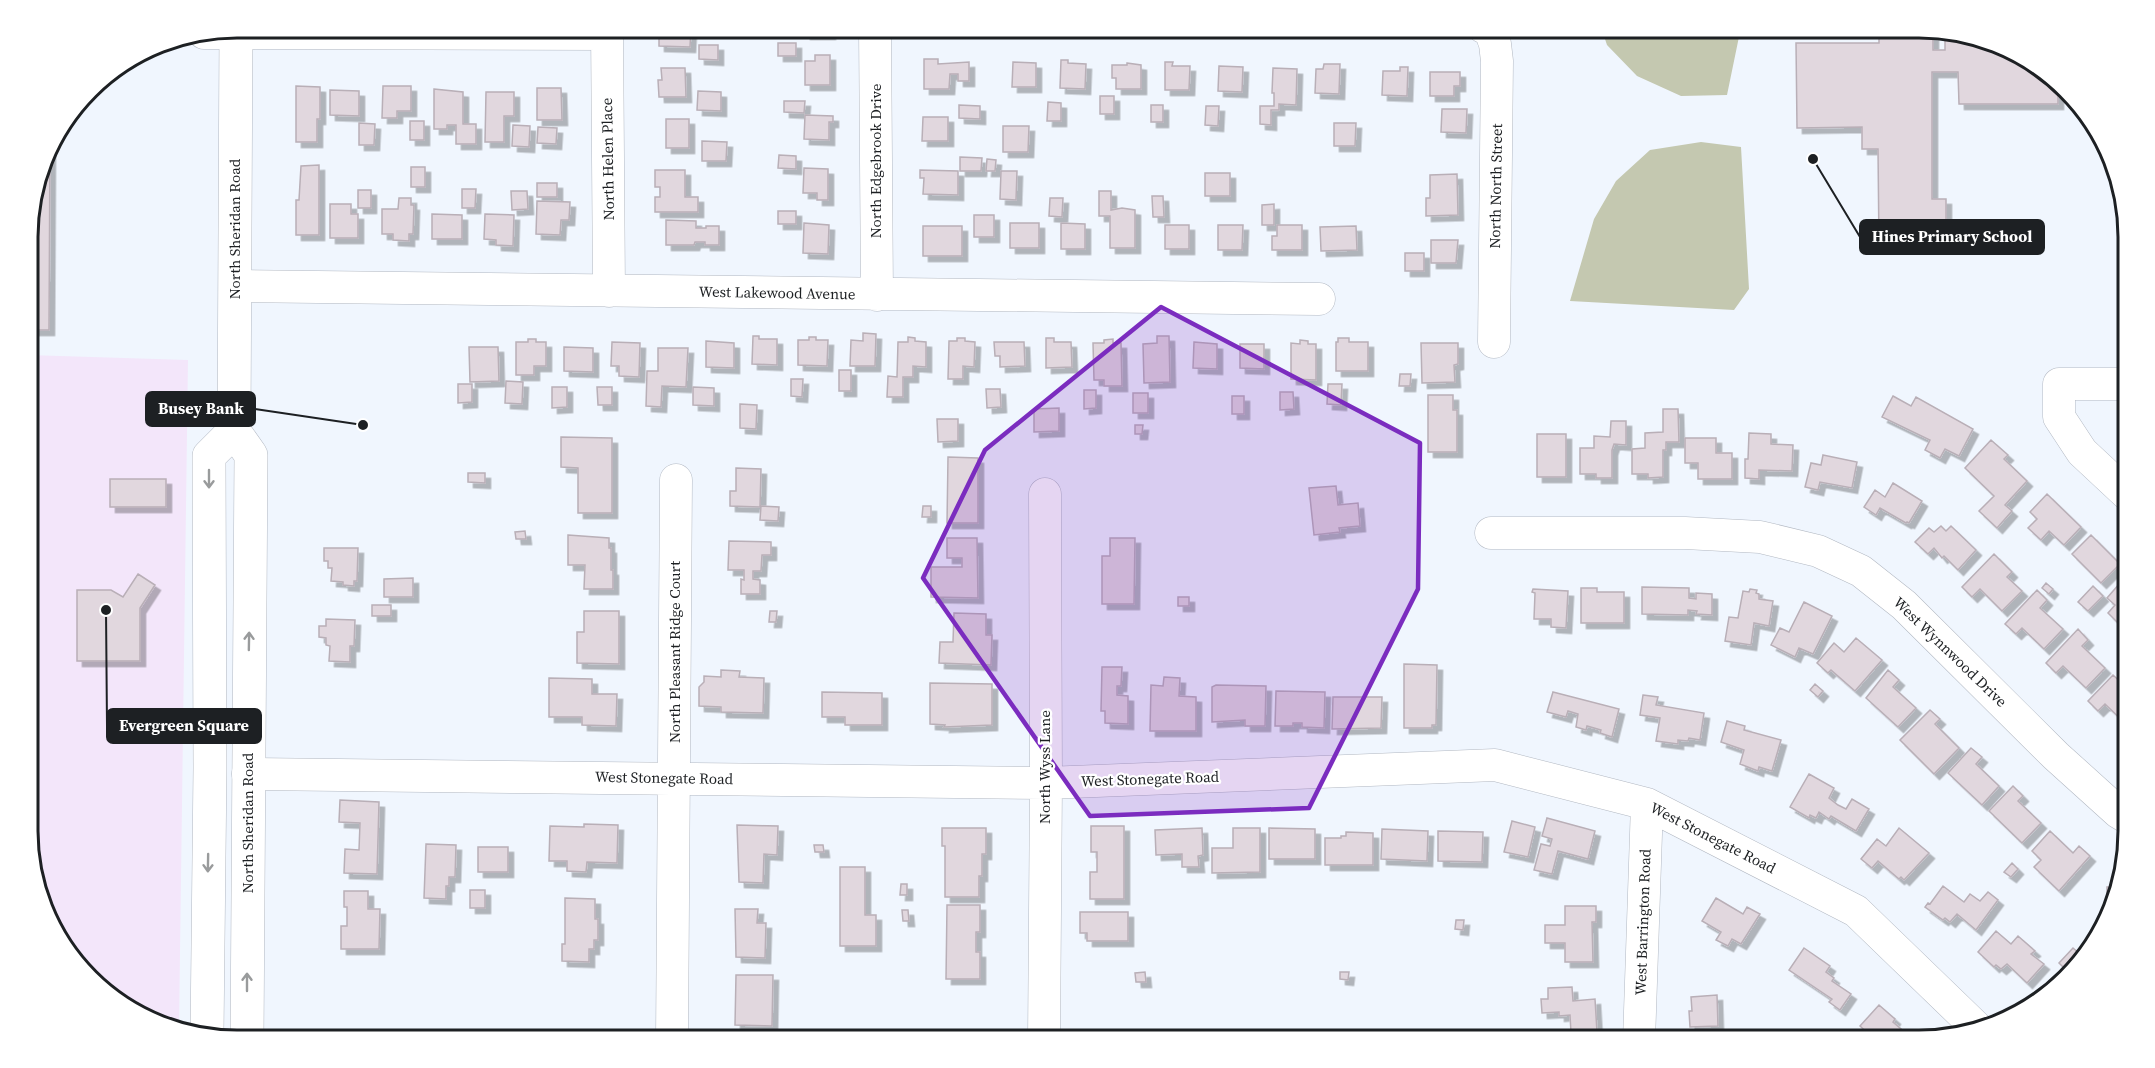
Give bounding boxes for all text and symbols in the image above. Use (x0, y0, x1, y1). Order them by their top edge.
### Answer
street label: North Edgebrook Drive (865, 83, 886, 238)
street label: North Helen Place (596, 97, 619, 220)
street label: North North Street (1484, 123, 1507, 249)
street label: North Sheridan Road (224, 158, 245, 299)
callout: Hines Primary School (1860, 220, 2044, 254)
text: Hines Primary School (1872, 225, 2032, 247)
street label: West Lakewood Avenue (698, 281, 856, 304)
callout: Busey Bank (146, 392, 255, 426)
text: Busey Bank (158, 397, 244, 419)
one-way arrow (203, 469, 215, 489)
street label: North Pleasant Ridge Court (664, 561, 685, 743)
street label: West Wynnwood Drive (1889, 592, 2012, 712)
one-way arrow (243, 631, 255, 651)
callout: Evergreen Square (107, 709, 261, 743)
street label: North Wyss Lane (1034, 710, 1055, 824)
text: Evergreen Square (119, 714, 249, 736)
street label: North Sheridan Road (237, 752, 258, 893)
street label: West Stonegate Road (595, 766, 734, 789)
street label: West Stonegate Road (1080, 766, 1220, 791)
street label: West Stonegate Road (1647, 797, 1780, 879)
street label: West Barrington Road (1629, 848, 1656, 996)
one-way arrow (203, 853, 214, 873)
one-way arrow (241, 973, 253, 993)

